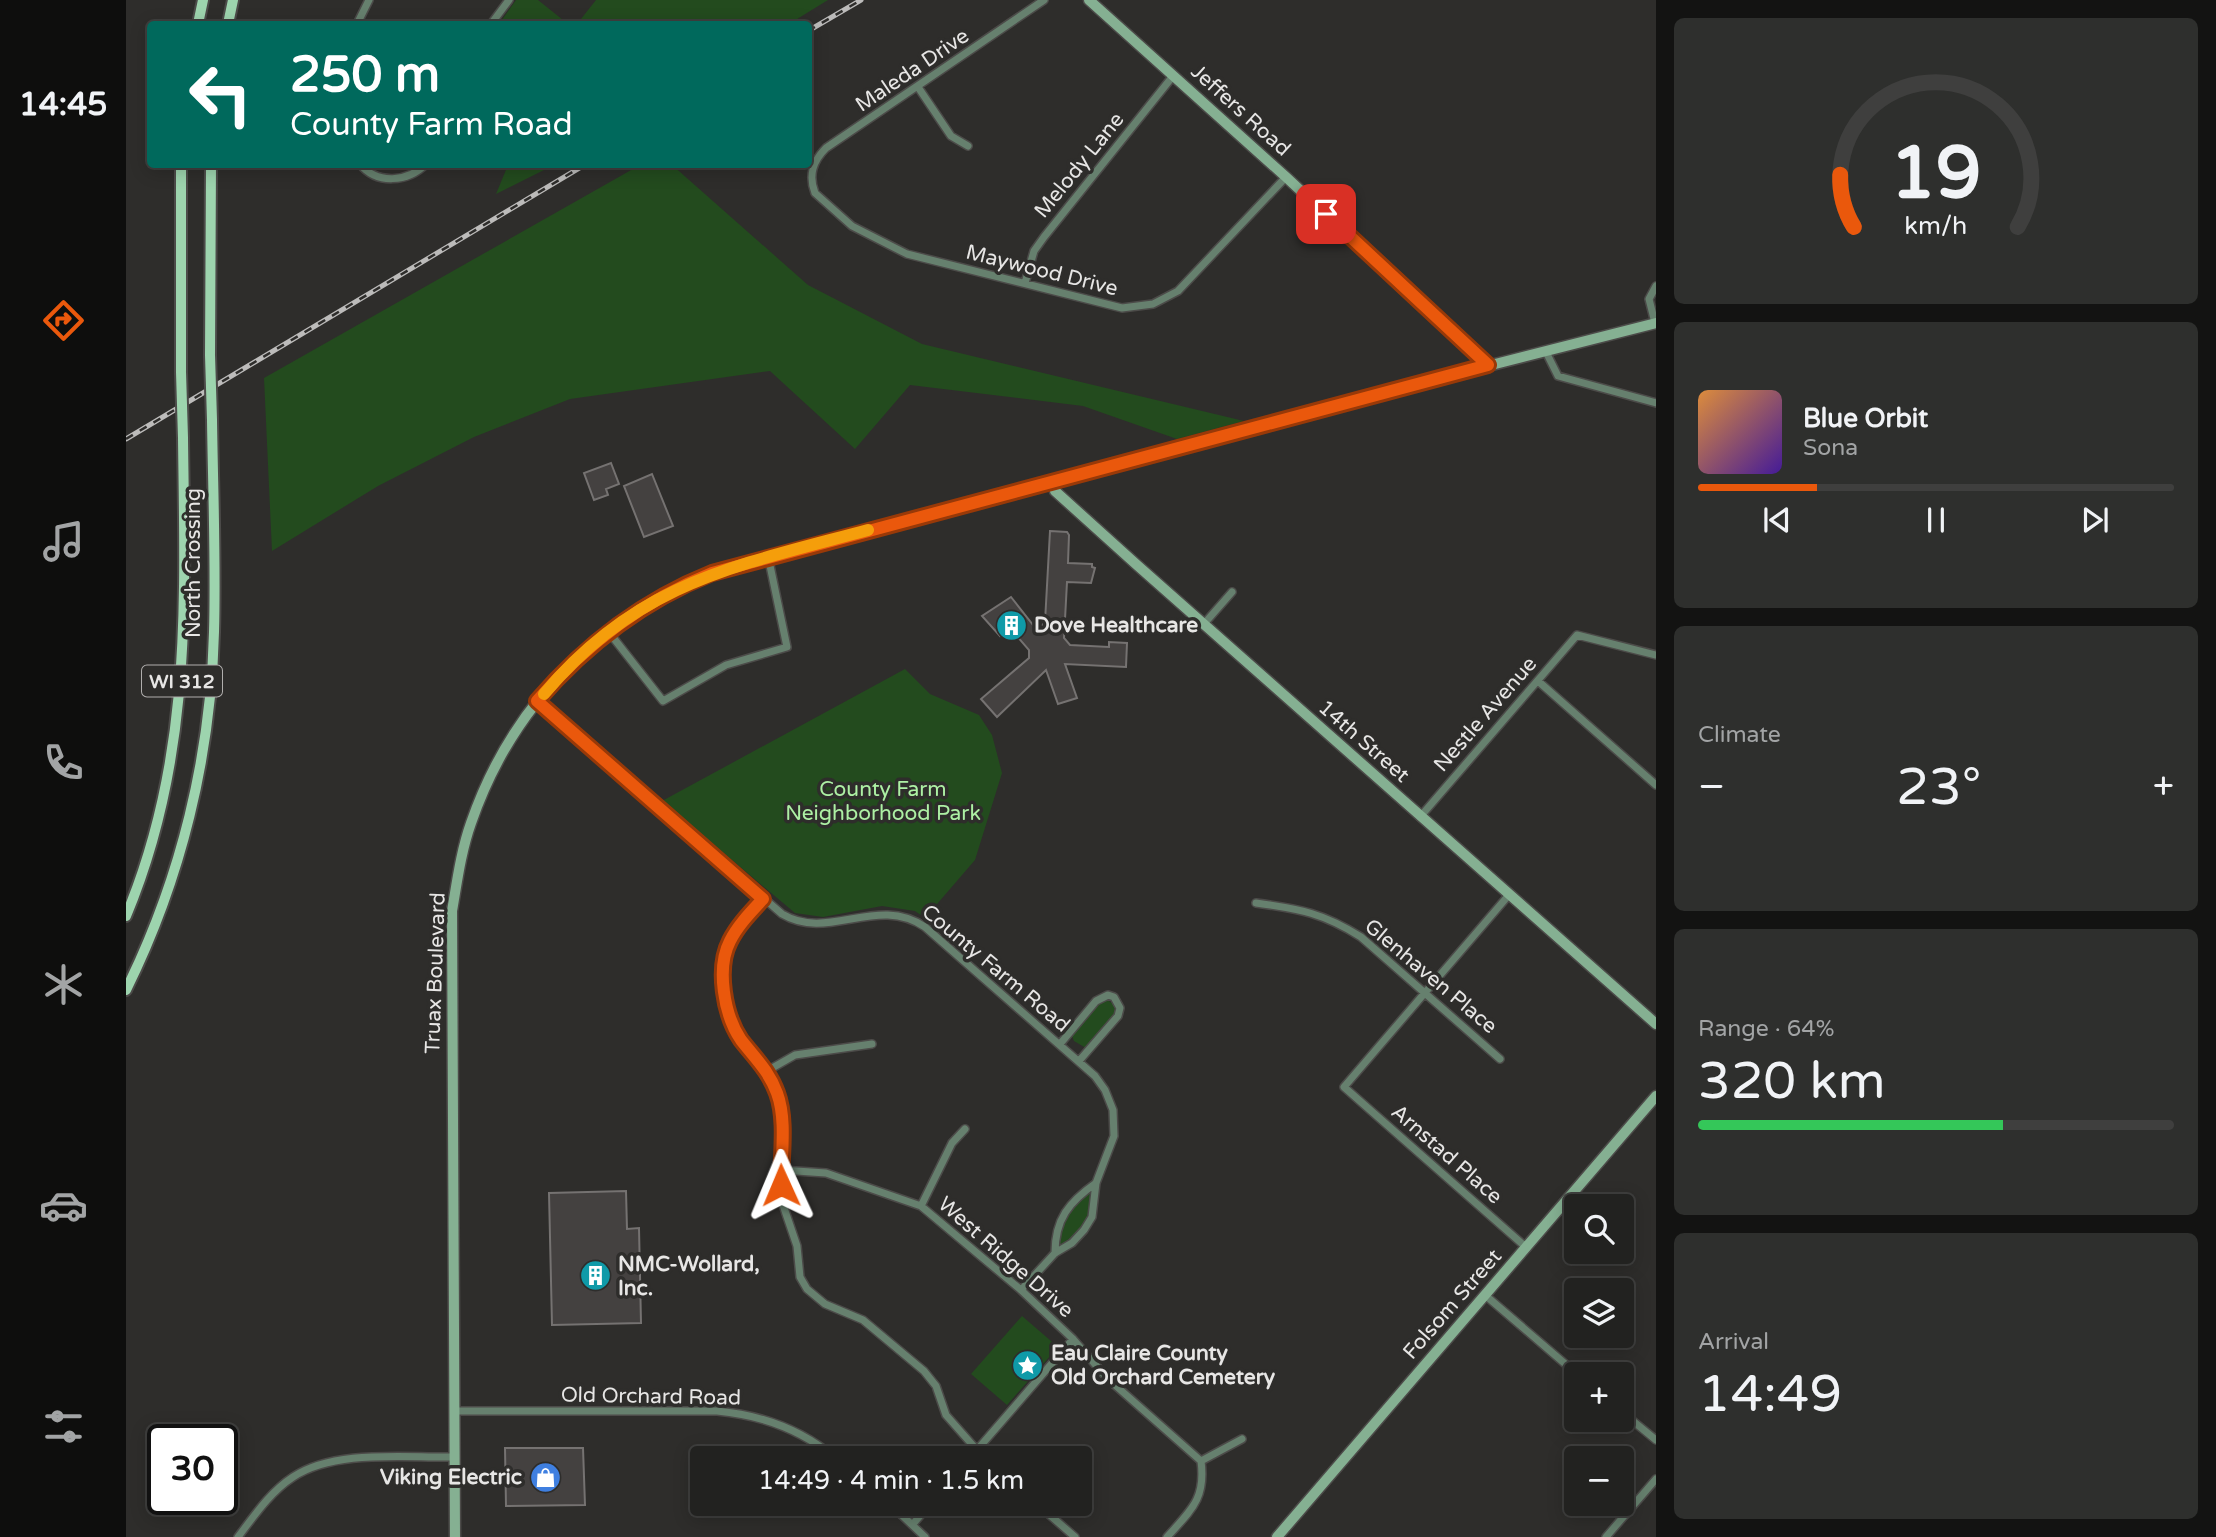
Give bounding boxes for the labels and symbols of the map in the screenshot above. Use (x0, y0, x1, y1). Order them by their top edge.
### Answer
street label: Maleda Drive (851, 23, 974, 118)
street label: Jeffers Road (1186, 59, 1296, 162)
street label: Melody Lane (1029, 107, 1130, 223)
pin (1296, 184, 1356, 244)
street label: Maywood Drive (963, 240, 1121, 301)
street label: North Crossing (181, 488, 206, 638)
building icon: Dove Healthcare (994, 608, 1028, 642)
place label: Dove Healthcare (1034, 613, 1198, 638)
street label: Nestle Avenue (1429, 652, 1542, 777)
road number: WI 312 (142, 666, 222, 696)
street label: 14th Street (1313, 695, 1414, 788)
park label: County Farm Neighborhood Park (785, 777, 981, 826)
street label: Truax Boulevard (420, 892, 451, 1054)
street label: County Farm Road (917, 899, 1075, 1038)
street label: Glenhaven Place (1359, 914, 1502, 1039)
street label: Arnstad Place (1386, 1099, 1507, 1209)
position arrow (744, 1148, 818, 1222)
street label: West Ridge Drive (933, 1192, 1079, 1323)
street label: Folsom Street (1398, 1244, 1507, 1364)
place label: NMC-Wollard, Inc. (618, 1252, 760, 1301)
building icon: NMC-Wollard, Inc. (578, 1259, 612, 1293)
place label: Eau Claire County Old Orchard Cemetery (1051, 1341, 1276, 1390)
place icon: Eau Claire County Old Orchard Cemetery (1011, 1348, 1045, 1382)
street label: Old Orchard Road (561, 1382, 741, 1411)
speed limit sign: 30 (147, 1424, 238, 1515)
shop icon: Viking Electric (528, 1460, 562, 1494)
place label: Viking Electric (380, 1465, 522, 1490)

